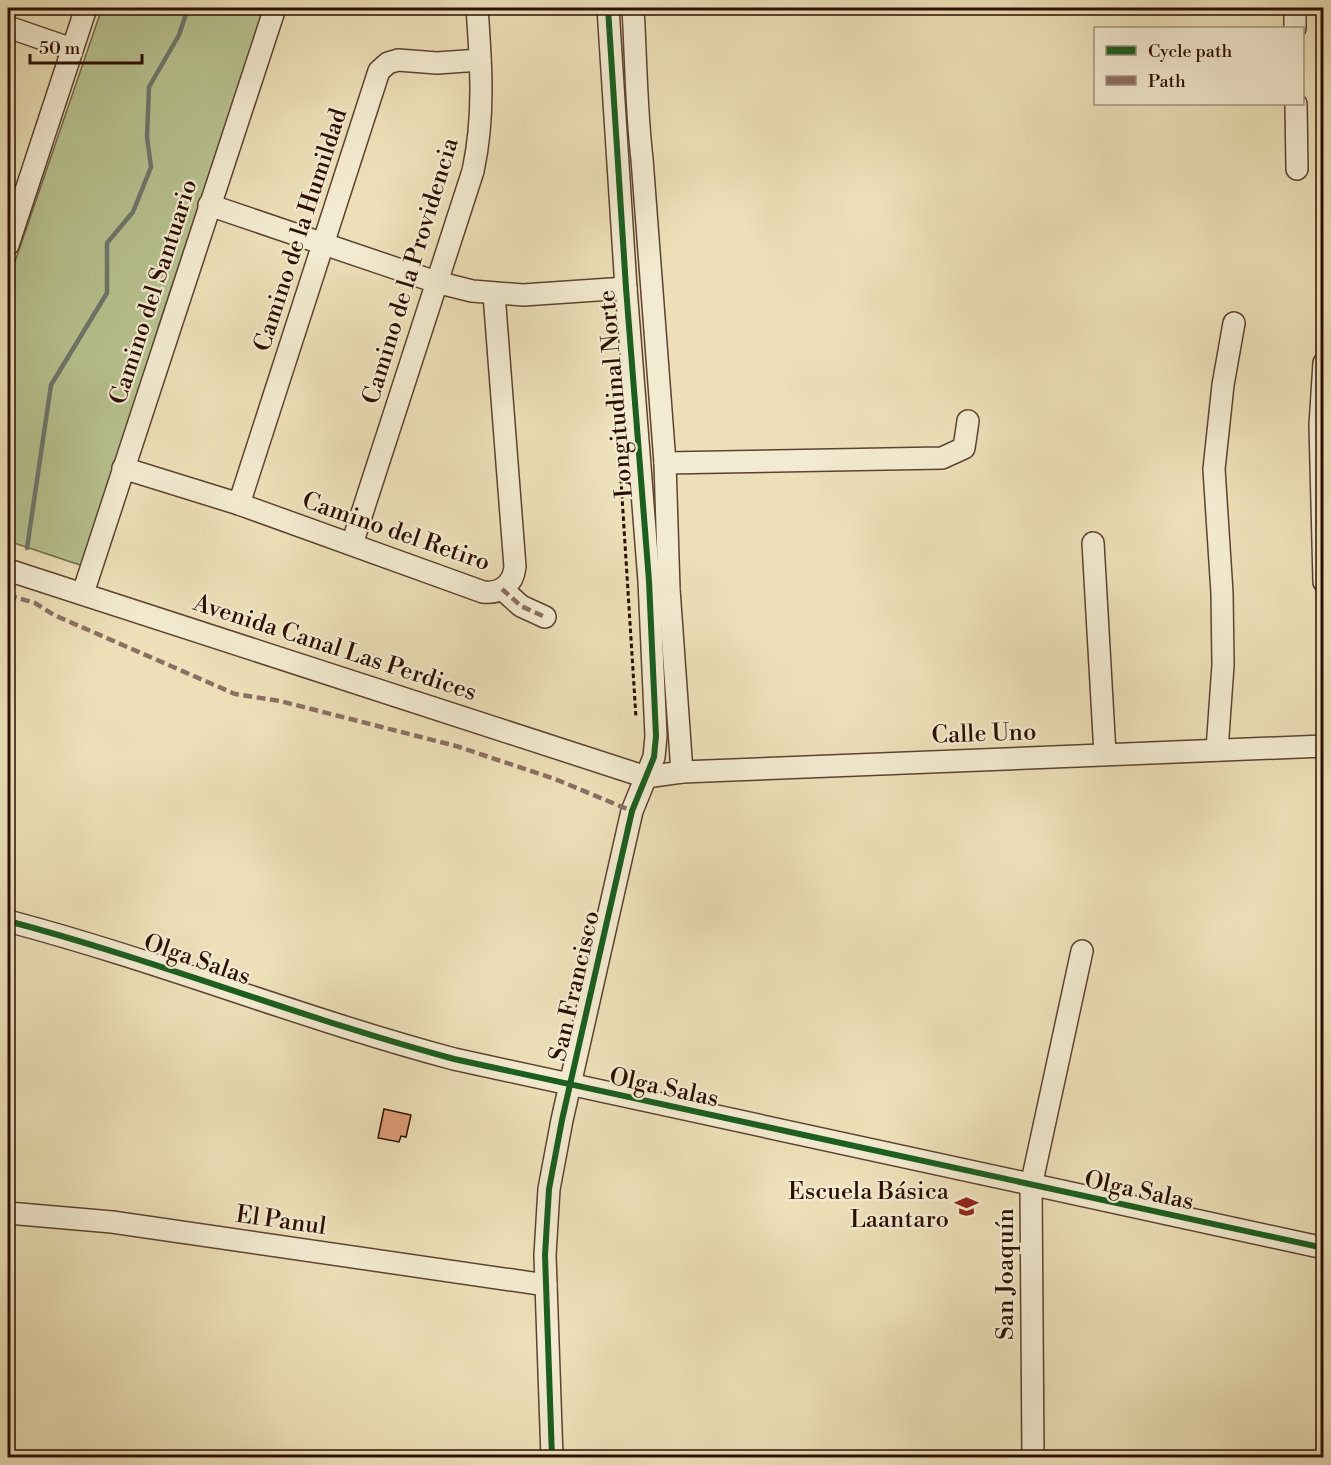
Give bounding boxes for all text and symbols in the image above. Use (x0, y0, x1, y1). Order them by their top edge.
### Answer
scale bar (30, 27, 142, 65)
legend (1094, 27, 1304, 105)
text: 50 m (39, 37, 81, 60)
text: Cycle path (1148, 40, 1232, 63)
text: Path (1148, 70, 1186, 93)
street label: Camino de la Humildad (248, 104, 355, 355)
street label: Camino de la Providencia (356, 133, 466, 408)
street label: Camino del Santuario (103, 176, 205, 408)
street label: Longitudinal Norte (592, 289, 640, 499)
street label: Camino del Retiro (298, 486, 494, 578)
street label: Avenida Canal Las Perdices (189, 588, 480, 708)
street label: Calle Uno (931, 717, 1037, 751)
street label: San Francisco (543, 908, 607, 1064)
street label: Olga Salas (140, 928, 254, 992)
street label: Olga Salas (607, 1062, 721, 1114)
street label: Olga Salas (1082, 1165, 1196, 1217)
place label: Escuela Básica Laantaro (788, 1177, 950, 1235)
school or university icon: Escuela Básica Laantaro (954, 1193, 980, 1219)
street label: El Panul (234, 1200, 328, 1242)
street label: San Joaquín (991, 1208, 1021, 1340)

